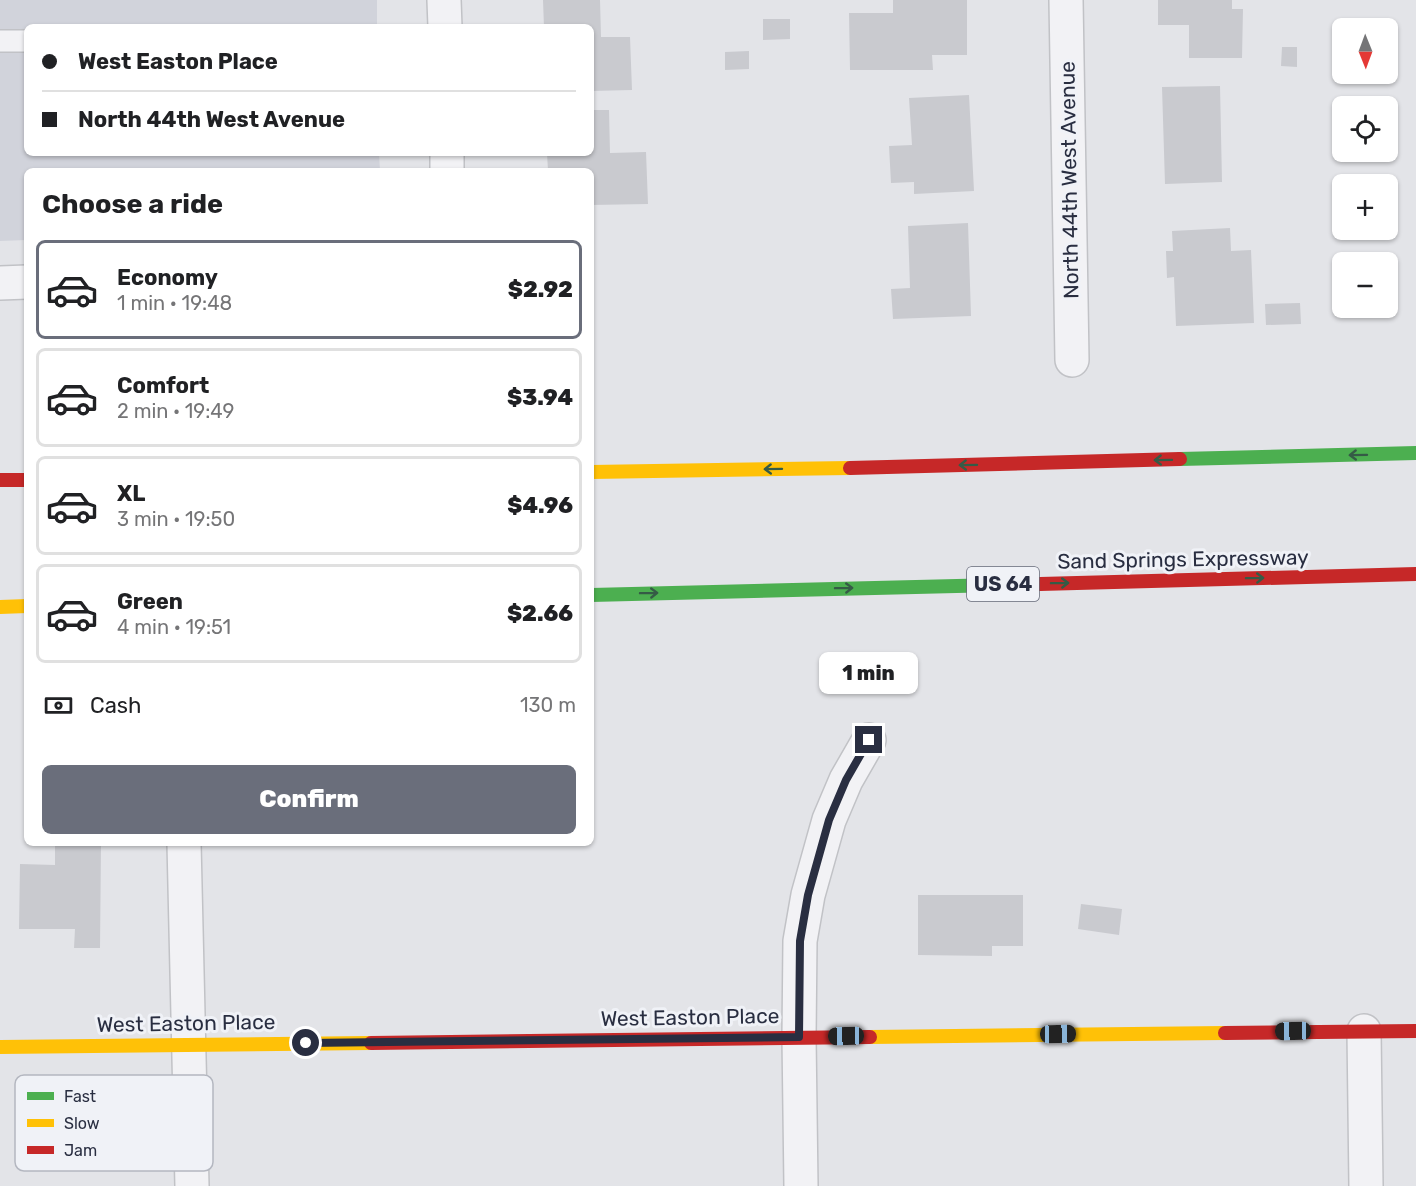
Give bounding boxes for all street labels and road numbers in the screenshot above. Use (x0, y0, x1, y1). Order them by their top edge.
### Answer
street label: North 44th West Avenue (1054, 61, 1084, 299)
street label: Sand Springs Expressway (1057, 544, 1309, 574)
road number: US 64 (967, 567, 1039, 601)
street label: West Easton Place (600, 1003, 780, 1031)
street label: West Easton Place (96, 1009, 276, 1037)

